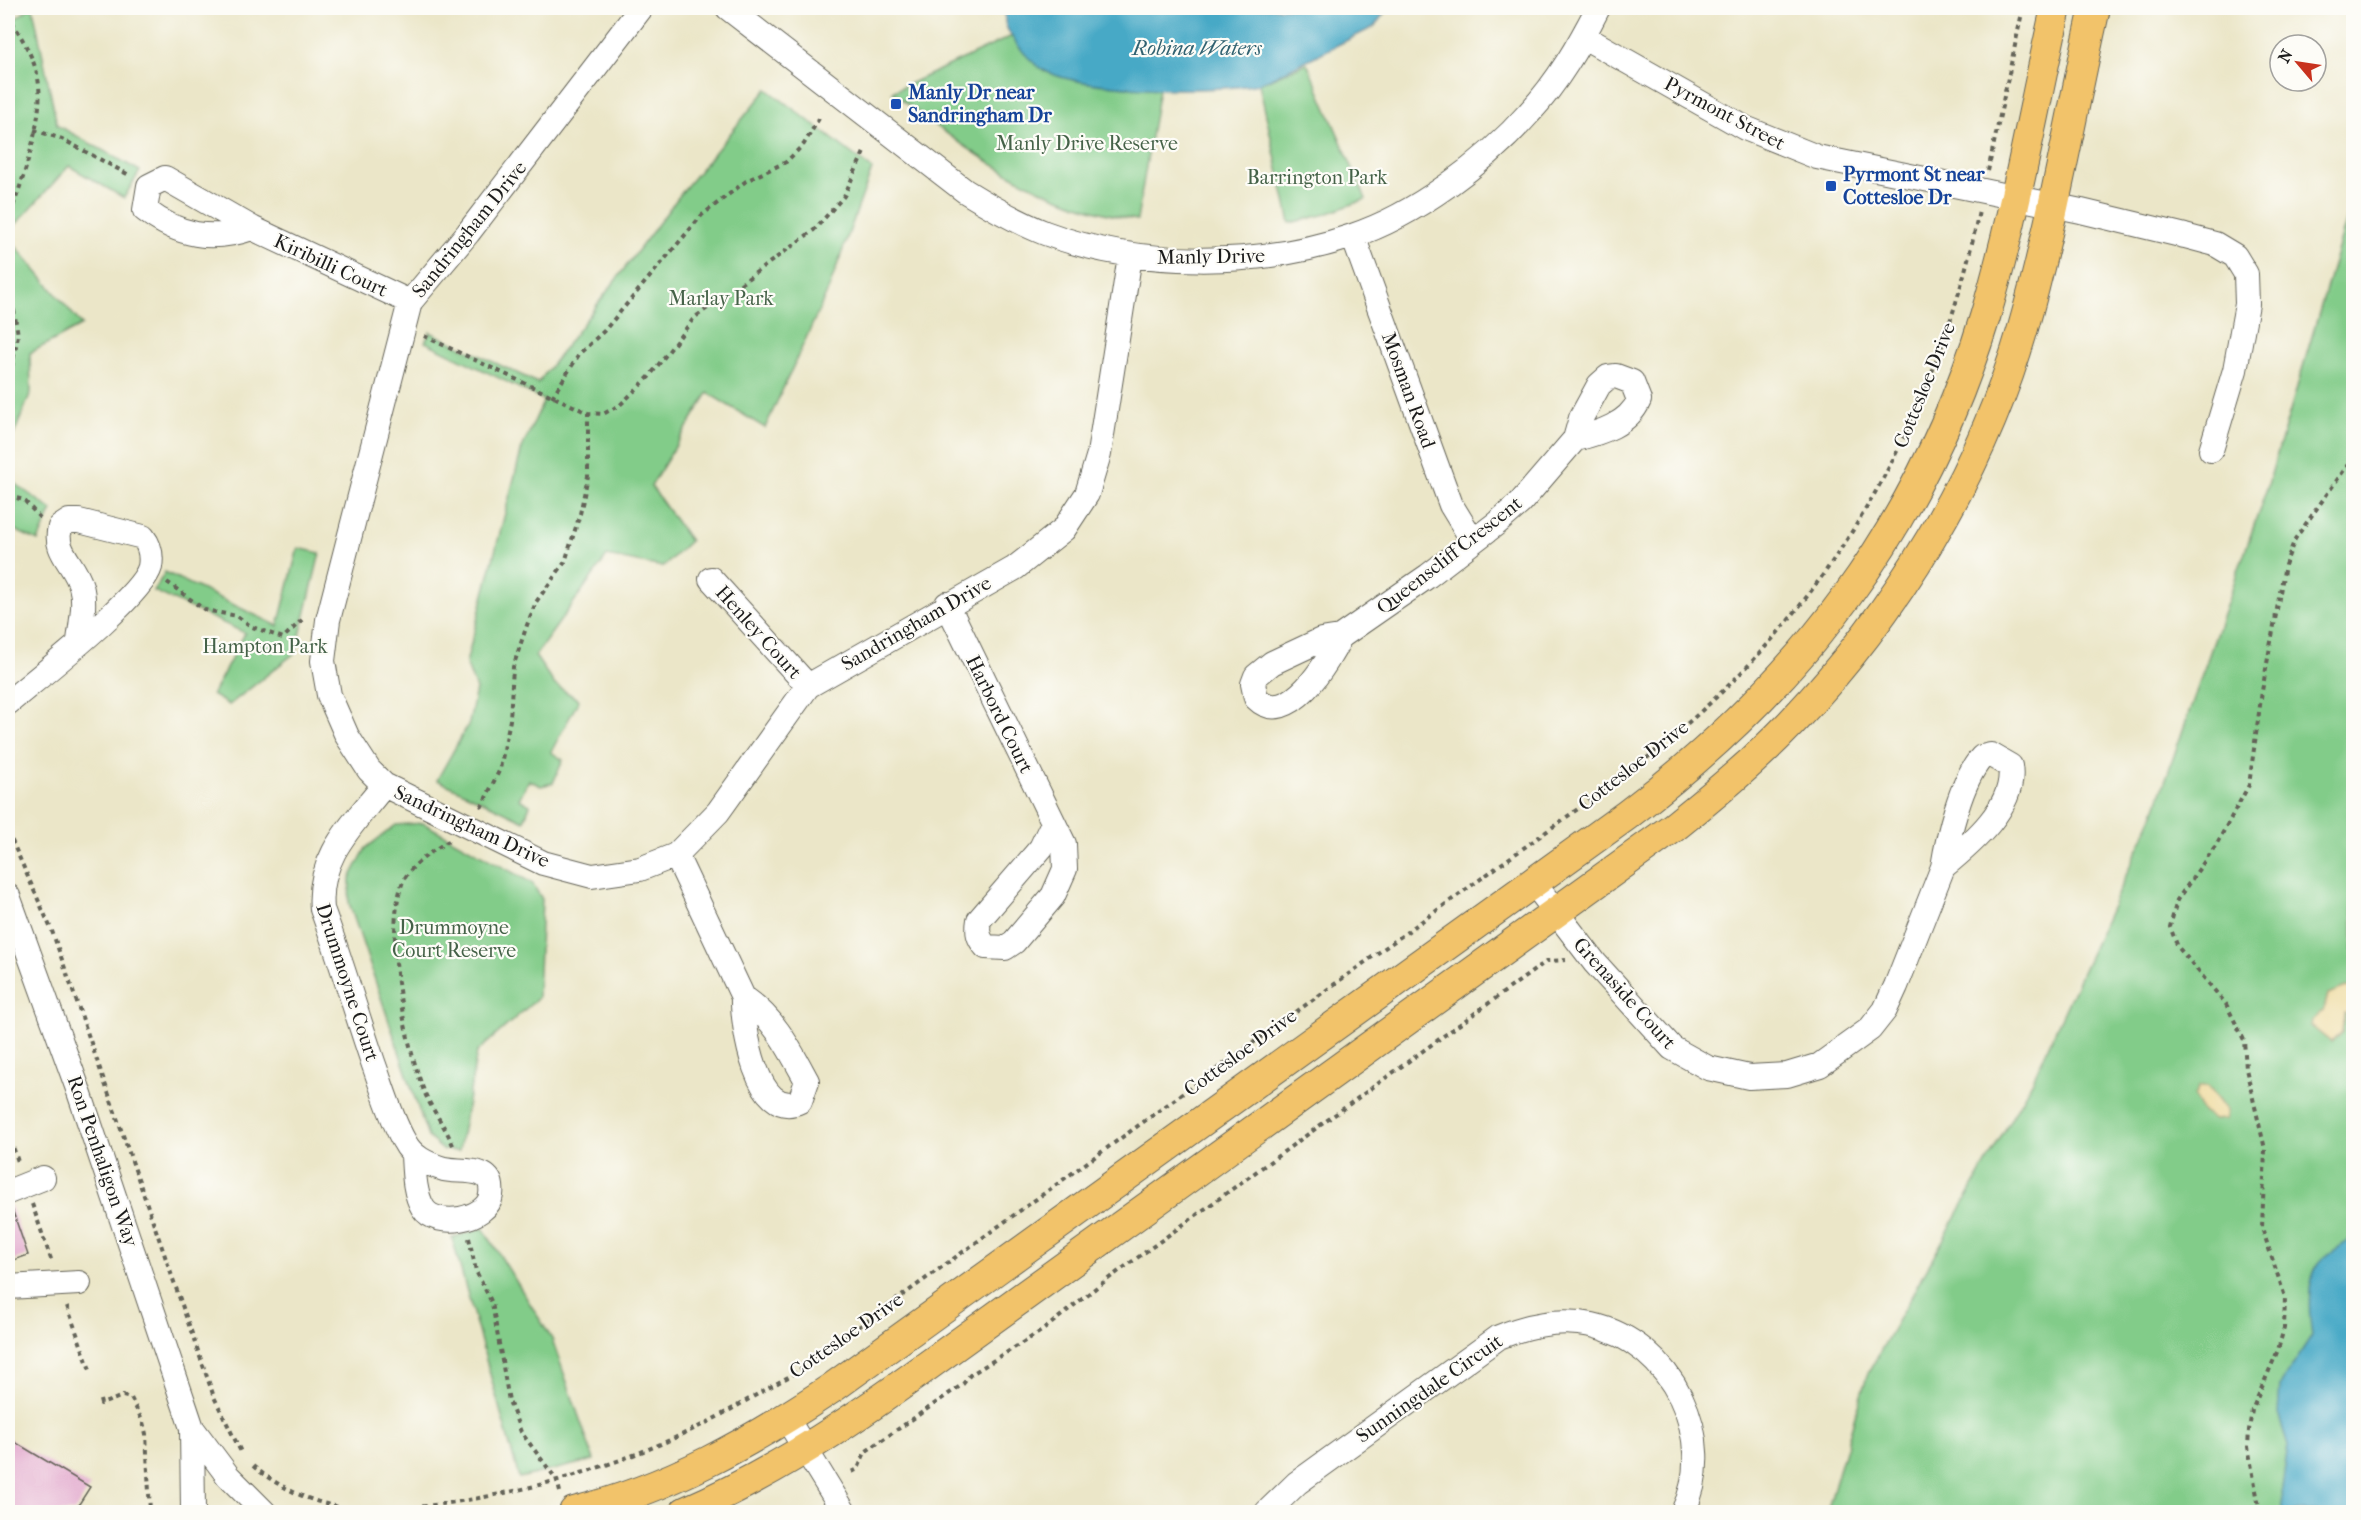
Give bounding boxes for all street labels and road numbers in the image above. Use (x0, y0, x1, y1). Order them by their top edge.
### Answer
street label: Pyrmont Street (1660, 72, 1789, 155)
street label: Sandringham Drive (407, 156, 532, 302)
street label: Kiribilli Court (270, 229, 391, 302)
street label: Manly Drive (1157, 244, 1265, 269)
street label: Cottesloe Drive (1889, 319, 1960, 451)
street label: Mosman Road (1377, 329, 1441, 452)
street label: Queenscliff Crescent (1372, 492, 1527, 619)
street label: Sandringham Drive (837, 571, 995, 676)
street label: Henley Court (711, 581, 806, 684)
street label: Harbord Court (961, 652, 1038, 777)
street label: Cottesloe Drive (1574, 715, 1693, 816)
street label: Sandringham Drive (390, 780, 553, 873)
street label: Drummoyne Court (311, 900, 384, 1064)
street label: Grenaside Court (1569, 933, 1681, 1054)
street label: Cottesloe Drive (1180, 1004, 1301, 1101)
street label: Ron Penhaligon Way (62, 1073, 143, 1251)
street label: Cottesloe Drive (785, 1288, 908, 1383)
street label: Sunningdale Circuit (1352, 1329, 1507, 1448)

